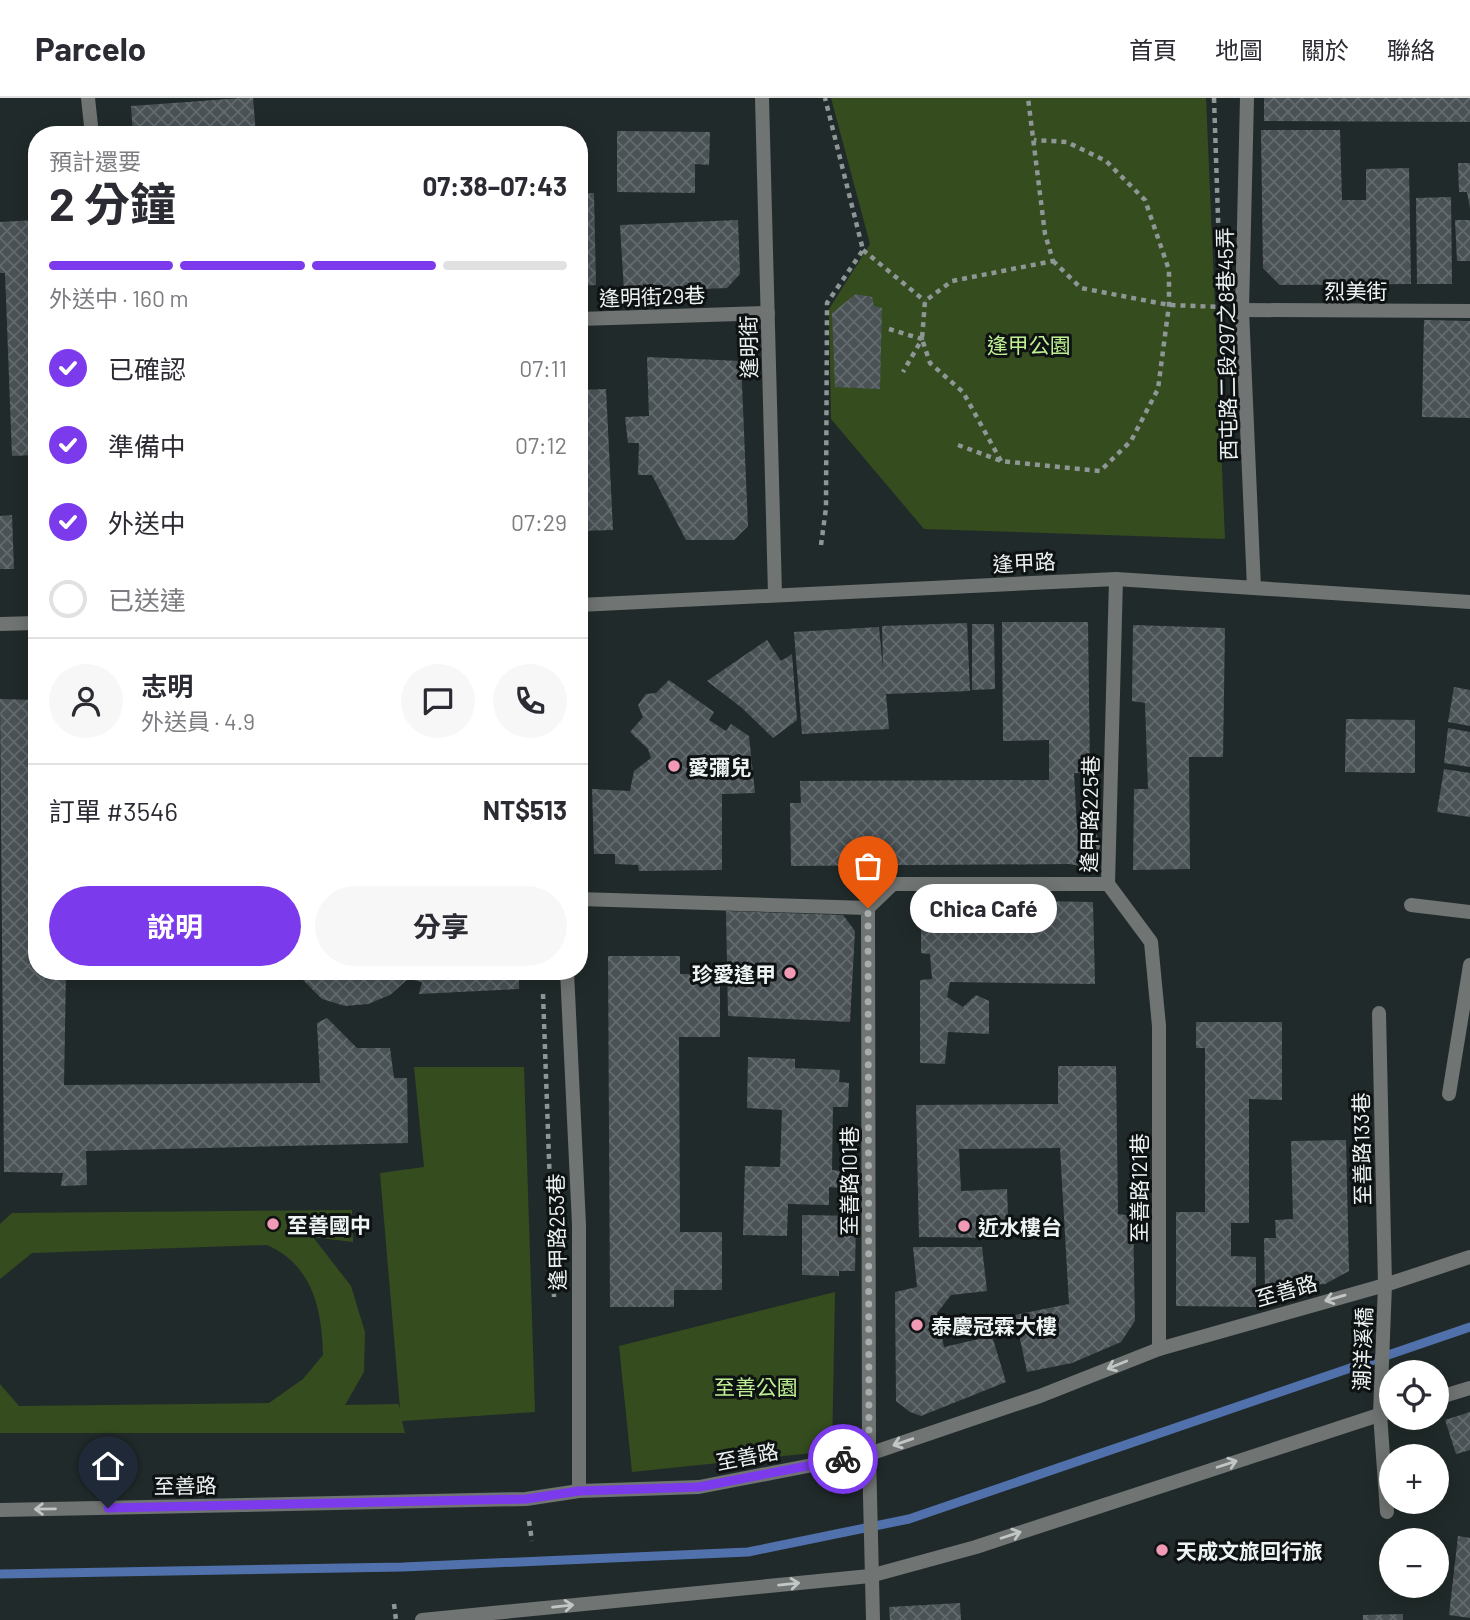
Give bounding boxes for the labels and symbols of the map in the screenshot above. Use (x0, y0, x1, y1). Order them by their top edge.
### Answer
street label: 西屯路二段297之8巷45弄 (1211, 227, 1241, 461)
street label: 烈美街 (1325, 278, 1388, 303)
street label: 逢明街29巷 (598, 282, 706, 310)
street label: 逢明街 (735, 315, 761, 379)
park label: 逢甲公園 (987, 332, 1071, 357)
street label: 逢甲路 (992, 548, 1056, 576)
place label: 愛彌兒 (688, 754, 751, 779)
street label: 逢甲路225巷 (1075, 755, 1103, 873)
marker: 愛彌兒 (666, 758, 682, 774)
pin (838, 836, 898, 908)
callout: Chica Café (910, 884, 1057, 932)
place label: 珍愛逢甲 (692, 961, 776, 986)
marker: 珍愛逢甲 (782, 965, 798, 981)
street label: 至善路133巷 (1348, 1092, 1374, 1206)
street label: 至善路101巷 (836, 1126, 861, 1236)
street label: 至善路121巷 (1126, 1133, 1151, 1243)
street label: 逢甲路253巷 (542, 1173, 570, 1291)
place label: 至善國中 (287, 1212, 371, 1237)
place label: 近水樓台 (978, 1214, 1062, 1239)
marker: 至善國中 (265, 1216, 281, 1232)
marker: 近水樓台 (956, 1218, 972, 1234)
street label: 至善路 (1252, 1269, 1320, 1311)
one-way arrow (1324, 1293, 1346, 1306)
street label: 潮洋溪橋 (1348, 1307, 1376, 1391)
place label: 泰慶冠霖大樓 (931, 1313, 1057, 1338)
marker: 泰慶冠霖大樓 (909, 1317, 925, 1333)
one-way arrow (1107, 1360, 1129, 1373)
park label: 至善公園 (714, 1374, 798, 1399)
courier (808, 1424, 878, 1494)
pin (78, 1436, 138, 1508)
one-way arrow (893, 1437, 915, 1449)
street label: 至善路 (714, 1438, 780, 1474)
one-way arrow (1216, 1457, 1238, 1470)
street label: 至善路 (153, 1472, 217, 1498)
one-way arrow (33, 1503, 56, 1516)
one-way arrow (999, 1528, 1021, 1541)
place label: 天成文旅回行旅 (1176, 1538, 1323, 1563)
marker: 天成文旅回行旅 (1154, 1542, 1170, 1558)
one-way arrow (778, 1577, 800, 1590)
one-way arrow (551, 1599, 574, 1612)

